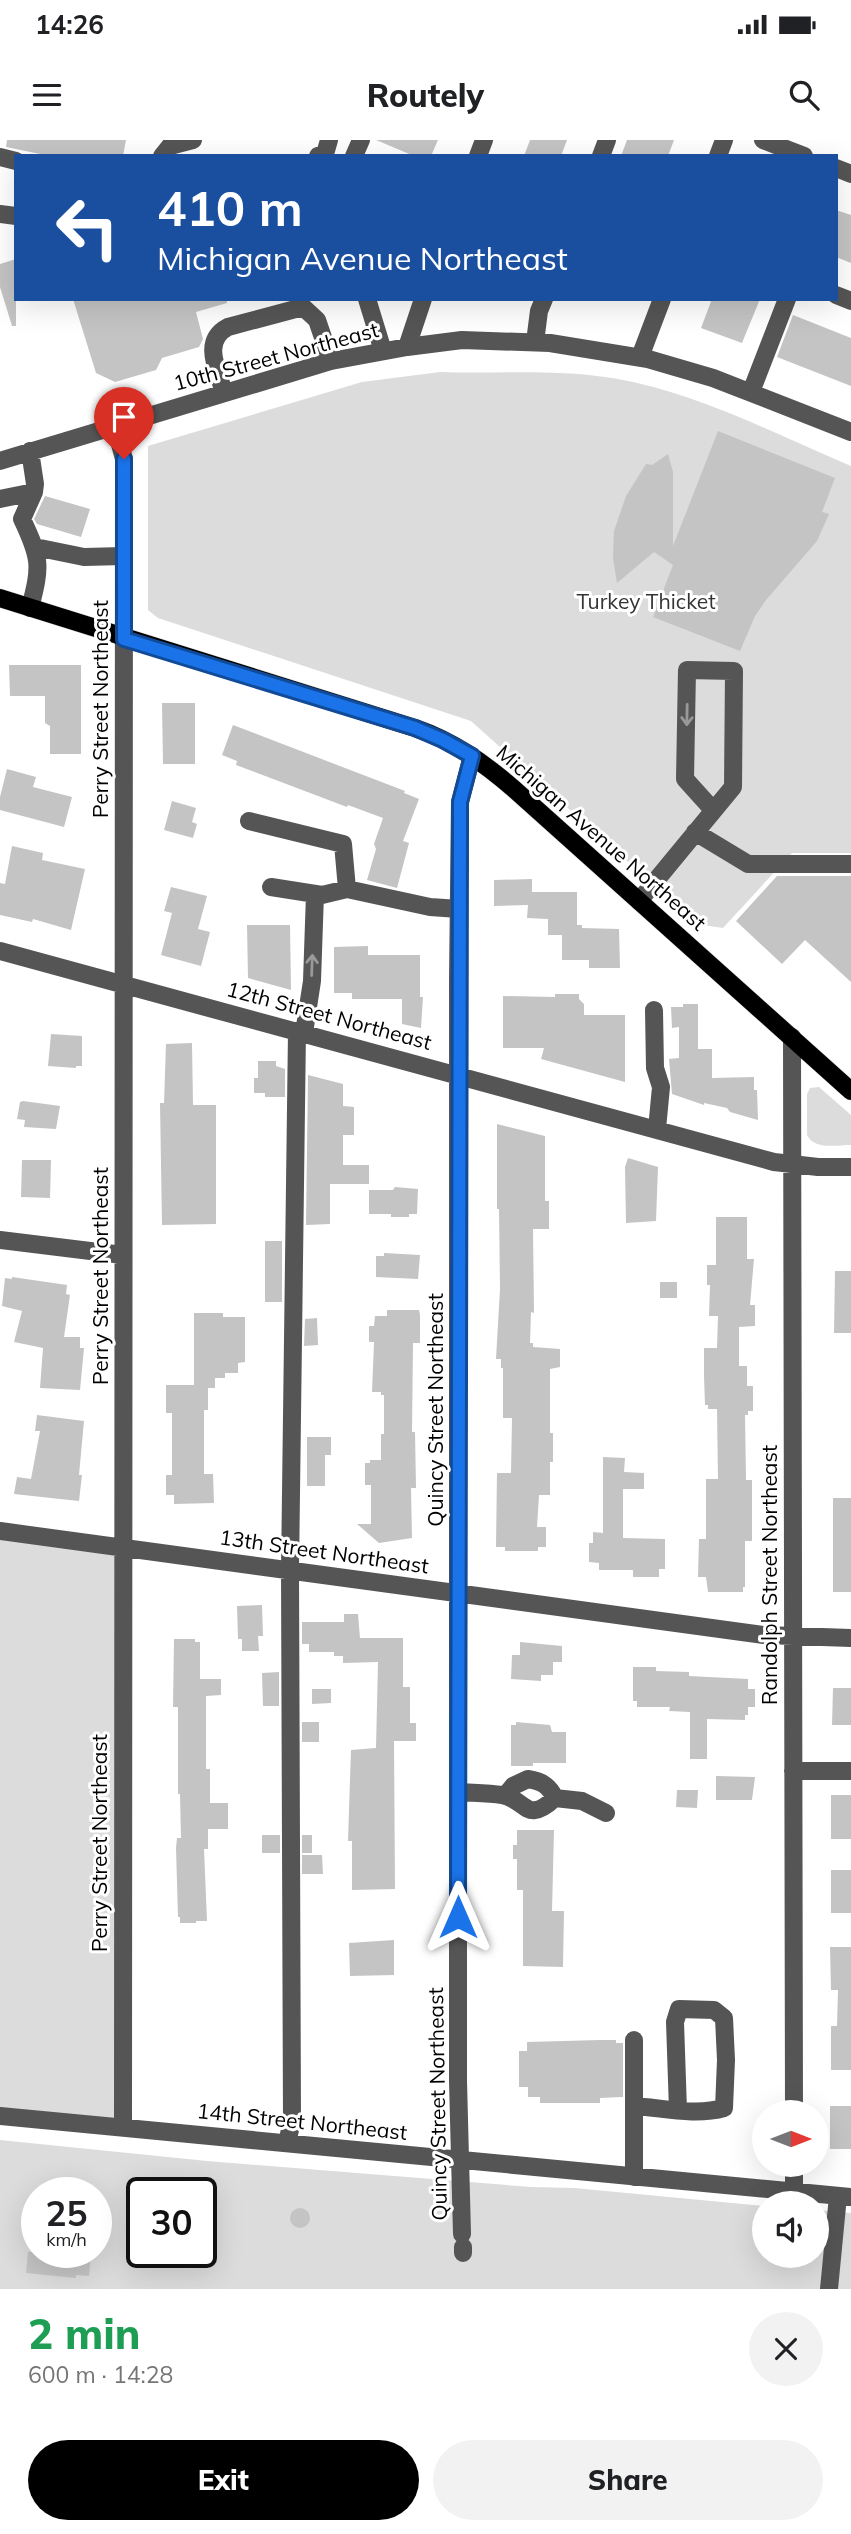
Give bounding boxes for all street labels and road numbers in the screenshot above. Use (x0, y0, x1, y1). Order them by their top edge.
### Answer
street label: 10th Street Northeast (170, 316, 381, 396)
street label: Perry Street Northeast (87, 600, 113, 818)
street label: Michigan Avenue Northeast (491, 739, 712, 935)
street label: 12th Street Northeast (224, 975, 435, 1055)
street label: Perry Street Northeast (87, 1167, 113, 1385)
street label: Quincy Street Northeast (422, 1293, 448, 1527)
street label: Randolph Street Northeast (756, 1445, 782, 1705)
street label: 13th Street Northeast (218, 1523, 430, 1579)
street label: Perry Street Northeast (86, 1734, 112, 1952)
street label: Quincy Street Northeast (422, 1987, 452, 2221)
street label: 14th Street Northeast (196, 2097, 408, 2145)

